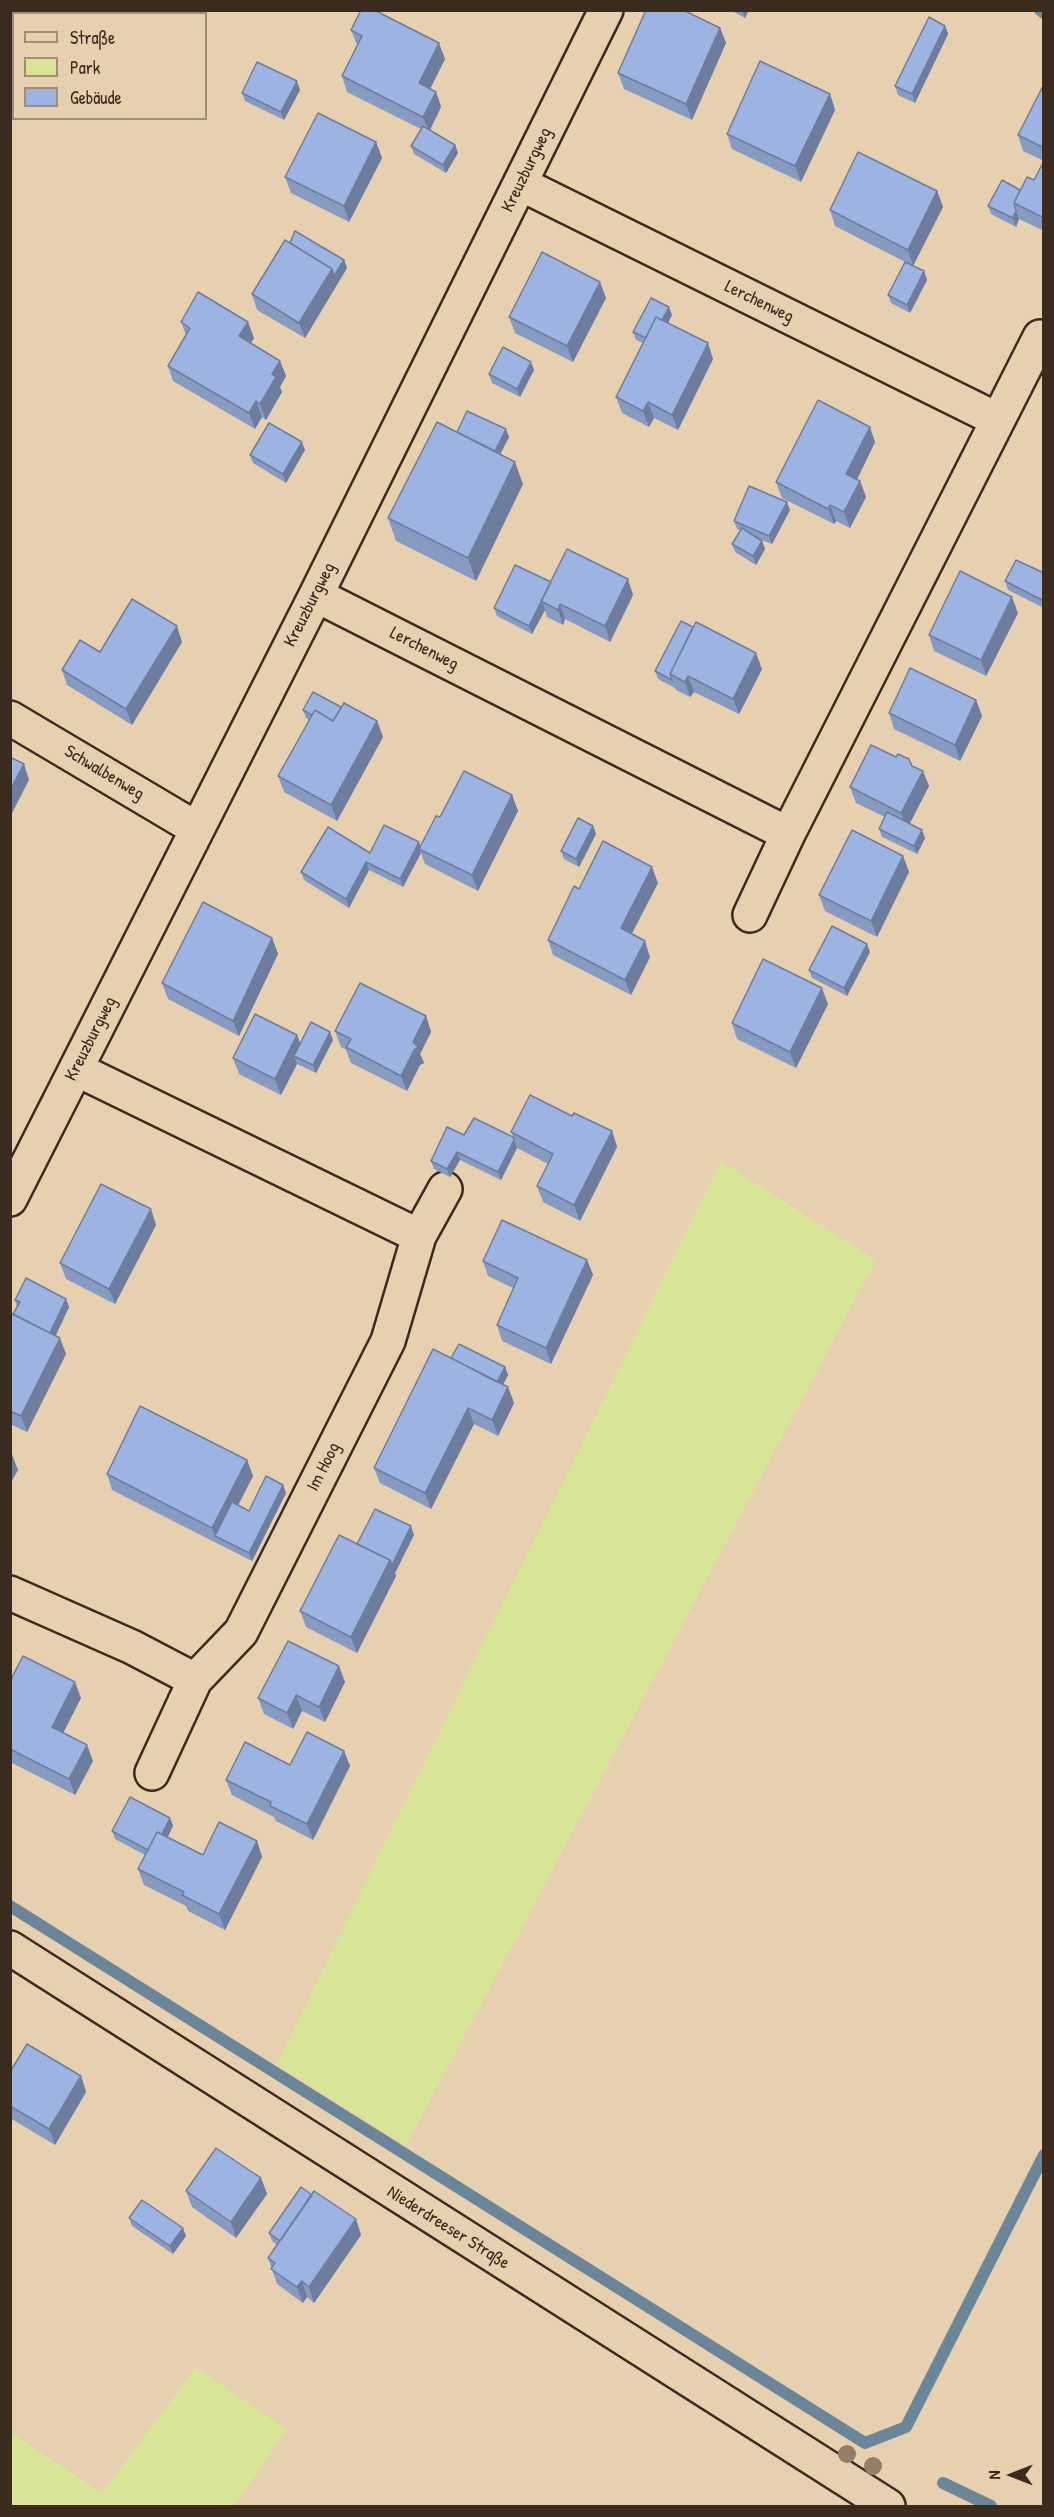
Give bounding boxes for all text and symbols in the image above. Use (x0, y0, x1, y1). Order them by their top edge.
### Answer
legend (12, 12, 207, 120)
text: Straße (70, 25, 115, 50)
text: Park (70, 55, 100, 80)
text: Gebäude (70, 85, 122, 110)
street label: Kreuzburgweg (497, 124, 557, 216)
street label: Lerchenweg (721, 276, 797, 328)
street label: Kreuzburgweg (280, 559, 340, 651)
street label: Lerchenweg (386, 623, 462, 675)
street label: Schwalbenweg (60, 741, 148, 805)
street label: Kreuzburgweg (61, 993, 121, 1085)
street label: Im Hoog (303, 1439, 345, 1495)
street label: Niederdreeser Straße (383, 2182, 513, 2274)
north arrow (982, 2445, 1042, 2505)
text: N (983, 2471, 1005, 2479)

